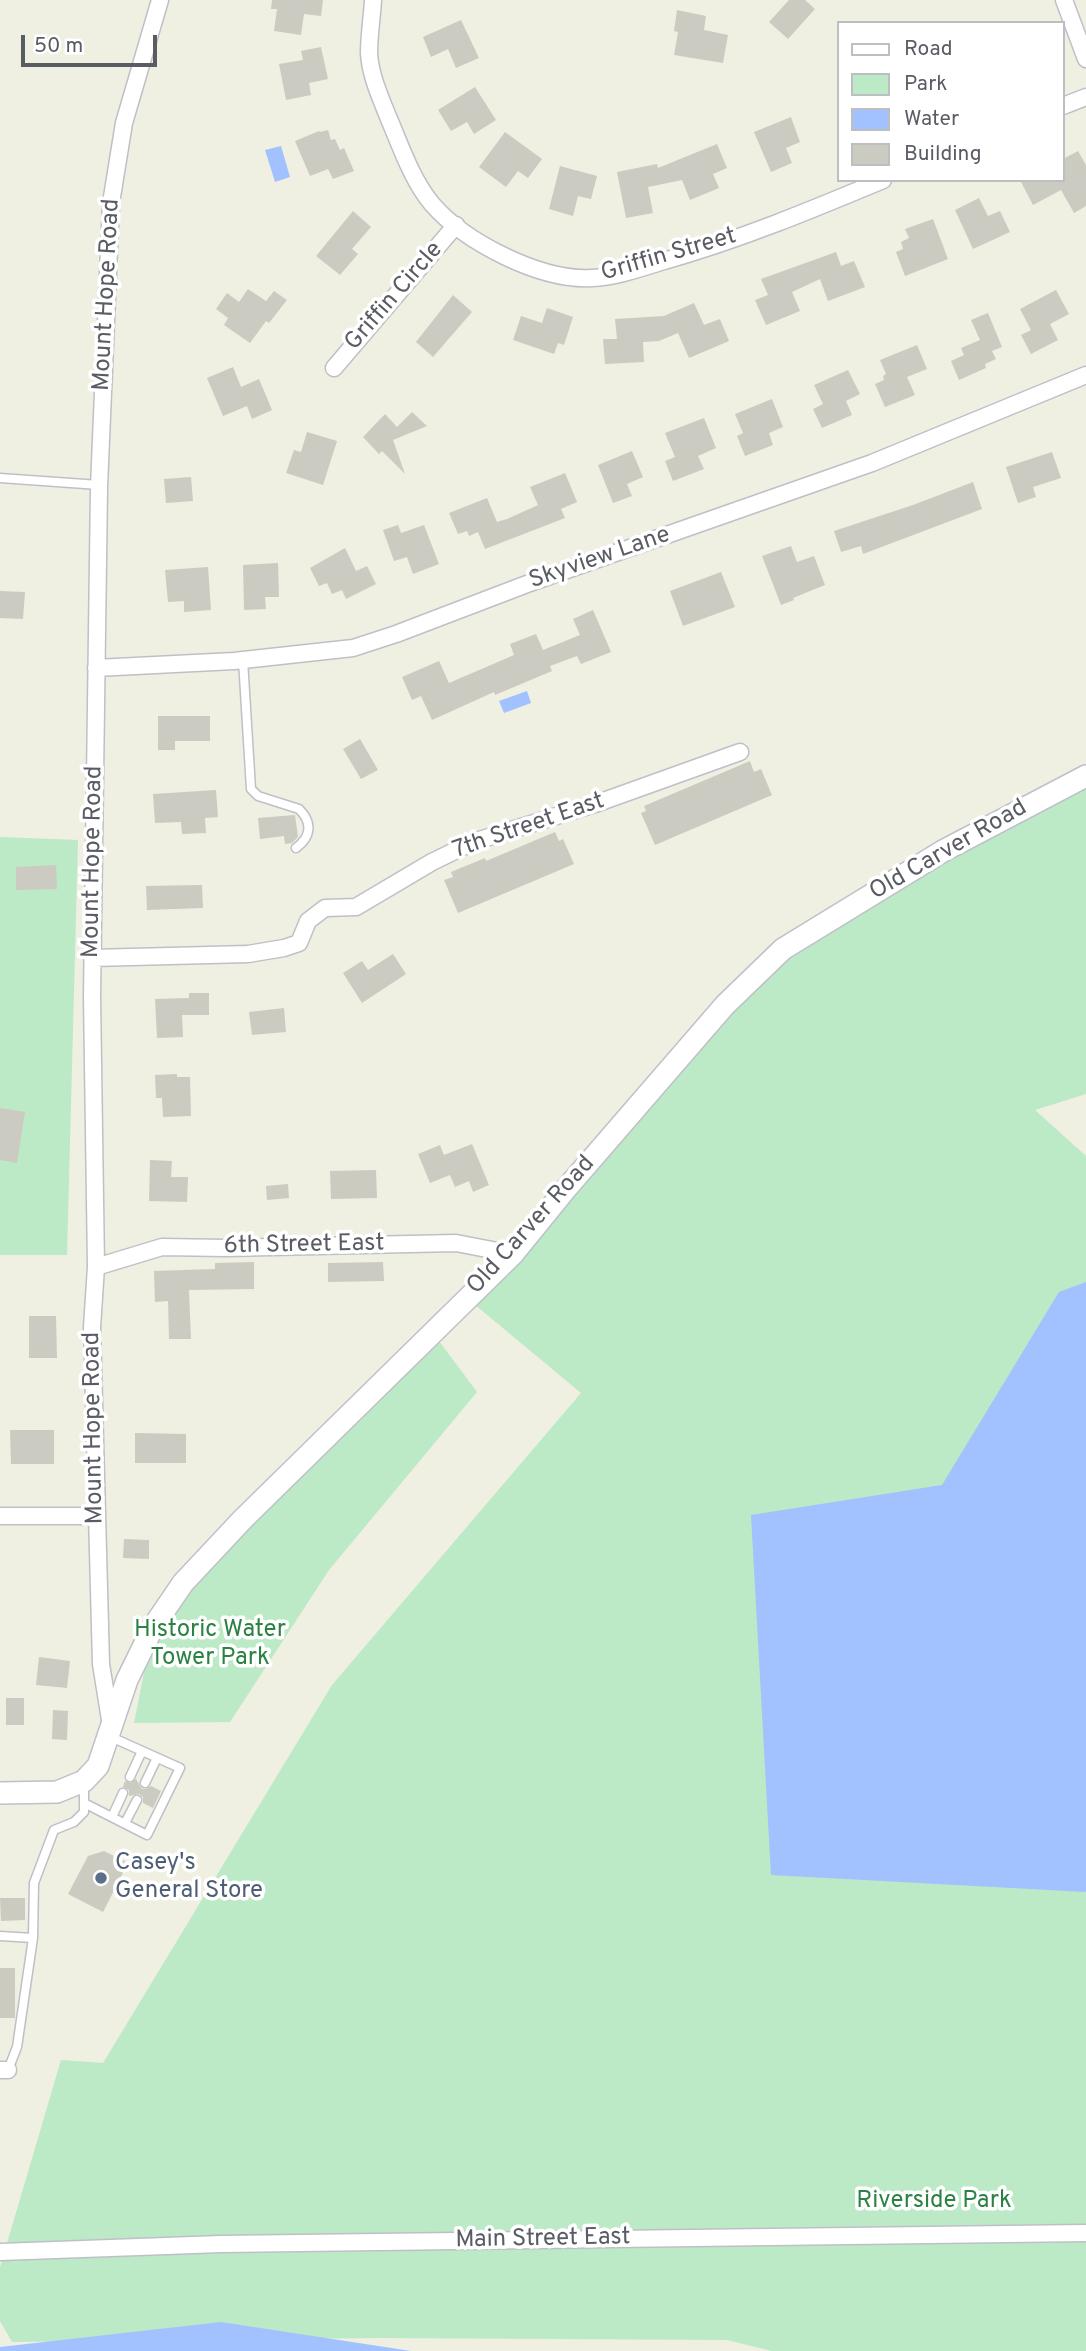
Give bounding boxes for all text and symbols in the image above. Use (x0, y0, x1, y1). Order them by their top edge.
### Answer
scale bar (24, 21, 161, 65)
legend (838, 21, 1065, 182)
text: 50 m (34, 33, 83, 60)
text: Road (904, 36, 953, 63)
text: Park (904, 71, 947, 98)
text: Water (904, 106, 959, 133)
text: Building (904, 141, 982, 168)
street label: Mount Hope Road (89, 198, 127, 392)
street label: Griffin Street (598, 223, 740, 289)
street label: Griffin Circle (340, 237, 450, 357)
street label: Skyview Lane (526, 521, 674, 597)
street label: Mount Hope Road (78, 766, 110, 958)
street label: 7th Street East (450, 788, 608, 866)
street label: Old Carver Road (865, 794, 1033, 908)
street label: Old Carver Road (462, 1151, 602, 1301)
street label: 6th Street East (223, 1230, 385, 1262)
street label: Mount Hope Road (79, 1332, 111, 1524)
park label: Historic Water Tower Park (134, 1617, 286, 1673)
place label: Casey's General Store (115, 1850, 263, 1906)
marker: Casey's General Store (93, 1870, 109, 1886)
park label: Riverside Park (856, 2188, 1012, 2216)
street label: Main Street East (455, 2224, 631, 2256)

